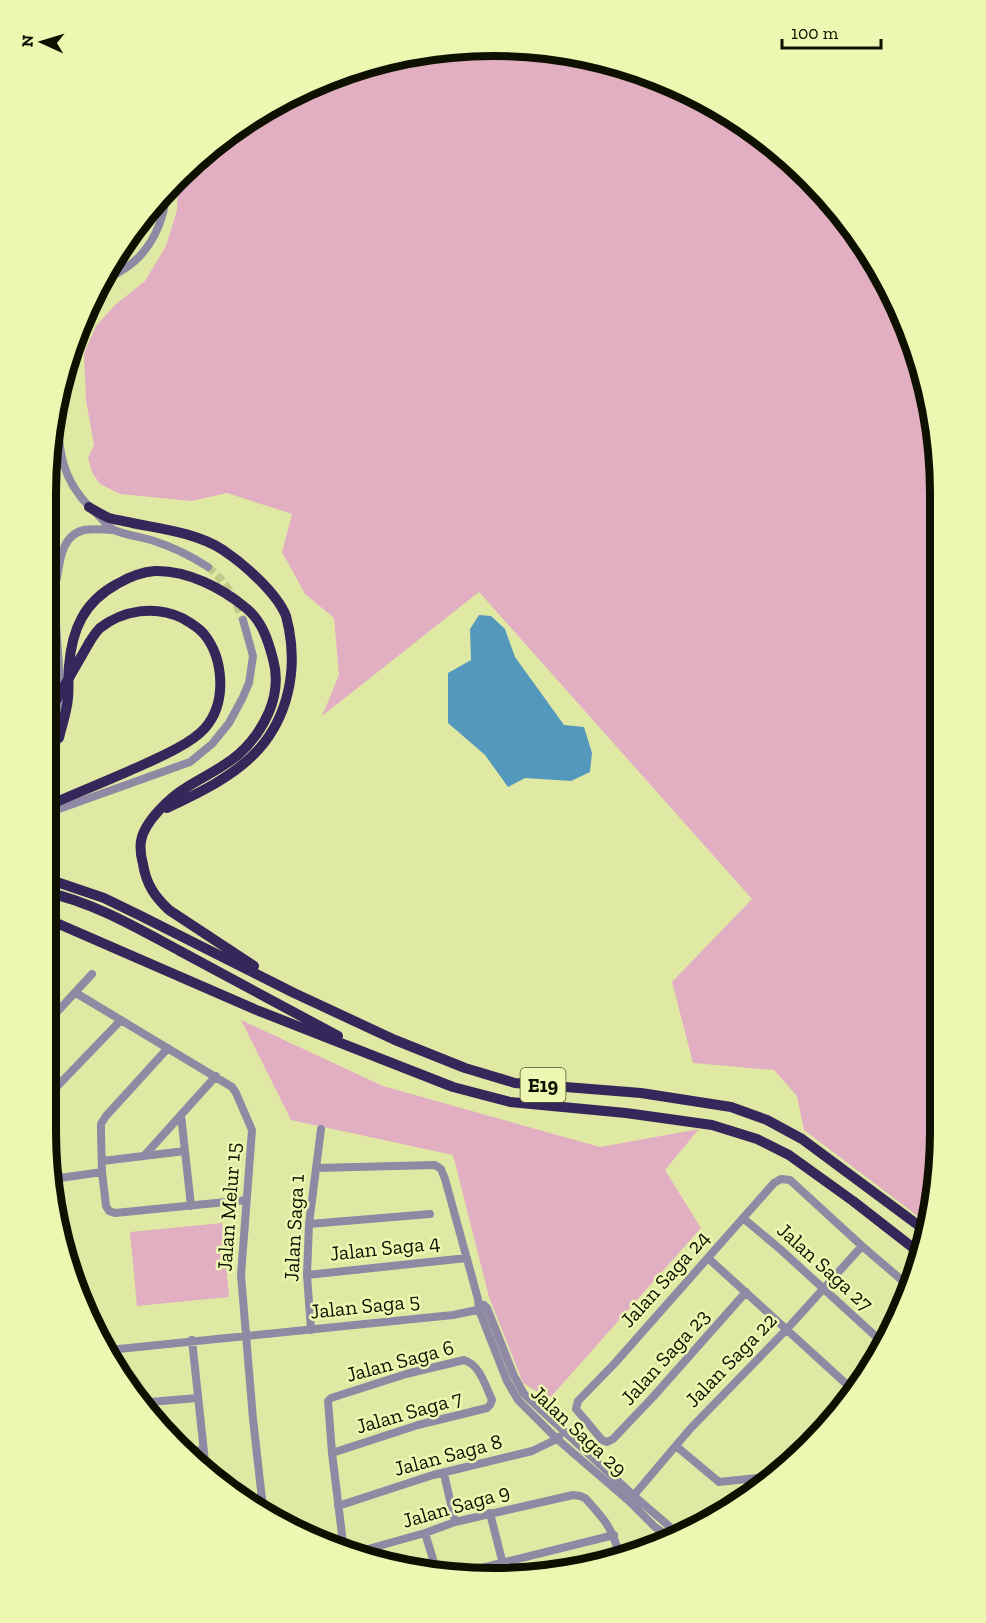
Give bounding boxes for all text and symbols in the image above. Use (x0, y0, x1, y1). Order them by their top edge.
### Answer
north arrow (12, 12, 72, 72)
scale bar (782, 12, 881, 50)
text: 100 m (791, 22, 839, 44)
text: N (18, 34, 37, 48)
road number: E19 (520, 1068, 566, 1102)
street label: Jalan Melur 15 (212, 1142, 245, 1272)
street label: Jalan Saga 1 (278, 1174, 309, 1282)
street label: Jalan Saga 27 (772, 1217, 878, 1316)
street label: Jalan Saga 24 (615, 1225, 715, 1332)
street label: Jalan Saga 4 (329, 1229, 441, 1266)
street label: Jalan Saga 5 (309, 1287, 421, 1324)
street label: Jalan Saga 23 (615, 1304, 714, 1410)
street label: Jalan Saga 22 (680, 1307, 782, 1412)
street label: Jalan Saga 6 (343, 1334, 457, 1387)
street label: Jalan Saga 29 (526, 1380, 632, 1481)
street label: Jalan Saga 7 (353, 1384, 465, 1439)
street label: Jalan Saga 8 (391, 1428, 505, 1481)
street label: Jalan Saga 9 (399, 1478, 512, 1533)

